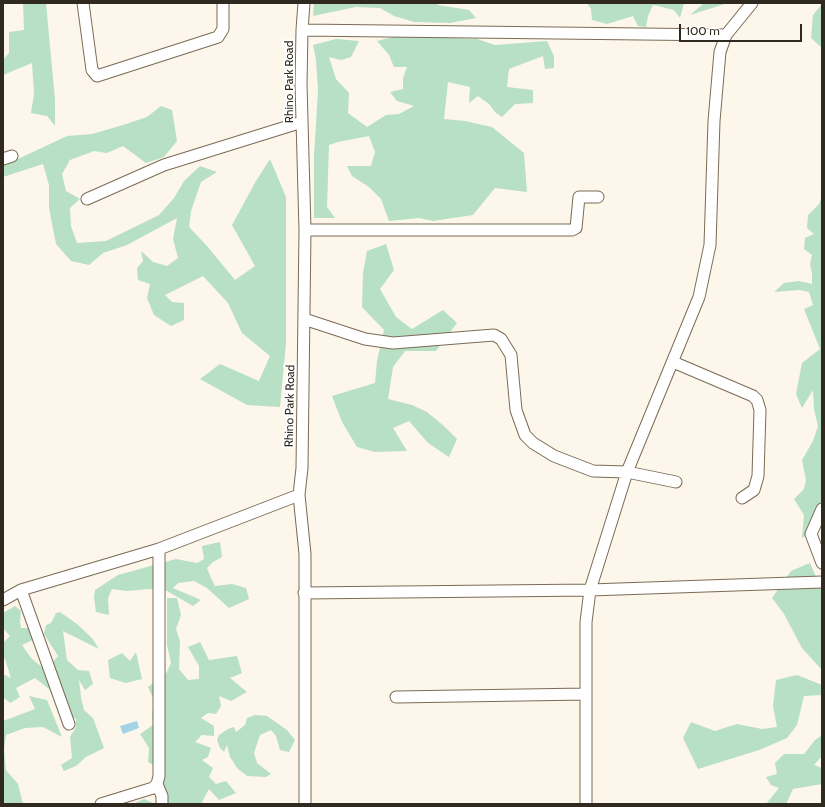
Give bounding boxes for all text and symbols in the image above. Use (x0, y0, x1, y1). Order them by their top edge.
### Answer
scale bar (681, 16, 804, 42)
text: 100 m (686, 23, 720, 38)
street label: Rhino Park Road (282, 41, 296, 123)
street label: Rhino Park Road (282, 365, 298, 447)

